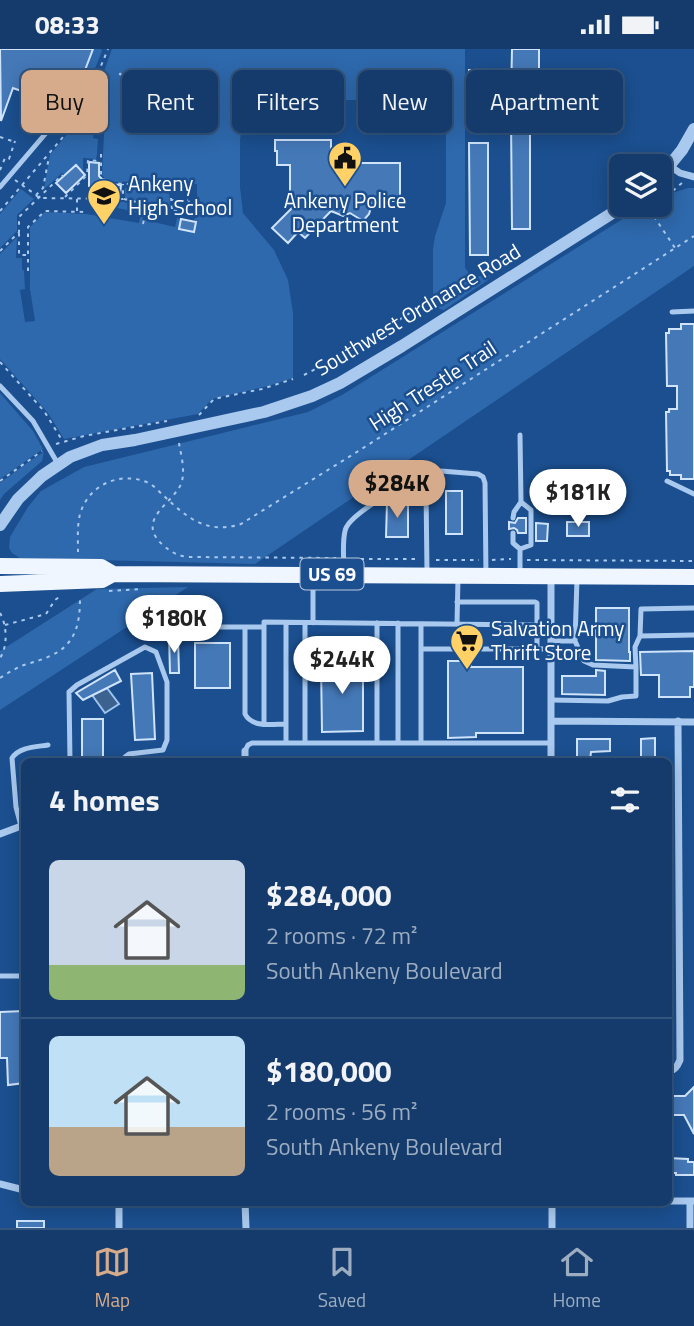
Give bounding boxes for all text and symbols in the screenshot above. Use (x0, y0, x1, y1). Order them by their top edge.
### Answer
text: 08:33 (35, 5, 100, 44)
chip: Buy (21, 70, 108, 133)
chip: Rent (122, 70, 218, 133)
chip: Filters (232, 70, 344, 133)
chip: New (358, 70, 452, 133)
chip: Apartment (466, 70, 623, 133)
public building icon: Ankeny Police Department (326, 139, 364, 188)
map controls (609, 154, 672, 217)
button: layers (609, 154, 672, 217)
place label: Ankeny High School (128, 167, 232, 223)
school or university icon: Ankeny High School (85, 177, 123, 226)
place label: Ankeny Police Department (284, 184, 406, 240)
street label: Southwest Ordnance Road (308, 235, 527, 383)
street label: High Trestle Trail (362, 332, 502, 438)
pin: $284K (348, 461, 446, 520)
text: $284K (364, 465, 430, 500)
pin: $181K (529, 469, 627, 529)
text: $181K (545, 474, 611, 509)
road number: US 69 (300, 559, 364, 589)
pin: $180K (125, 595, 223, 655)
text: $180K (141, 600, 207, 635)
place label: Salvation Army Thrift Store (491, 612, 625, 668)
supermarket icon: Salvation Army Thrift Store (448, 622, 486, 671)
pin: $244K (293, 637, 391, 696)
text: $244K (309, 641, 375, 676)
text: 4 homes (49, 777, 160, 823)
icon: filters (606, 781, 644, 819)
text: $284,000 (266, 872, 392, 918)
icon: home (105, 888, 189, 972)
text: 2 rooms · 72 m² (266, 918, 417, 953)
text: South Ankeny Boulevard (266, 953, 503, 988)
text: $180,000 (266, 1048, 392, 1094)
icon: home (105, 1064, 189, 1148)
text: 2 rooms · 56 m² (266, 1094, 417, 1129)
text: South Ankeny Boulevard (266, 1129, 503, 1164)
tab: Map (93, 1243, 131, 1314)
tab: Saved (318, 1243, 366, 1314)
tab: Home (553, 1243, 601, 1314)

